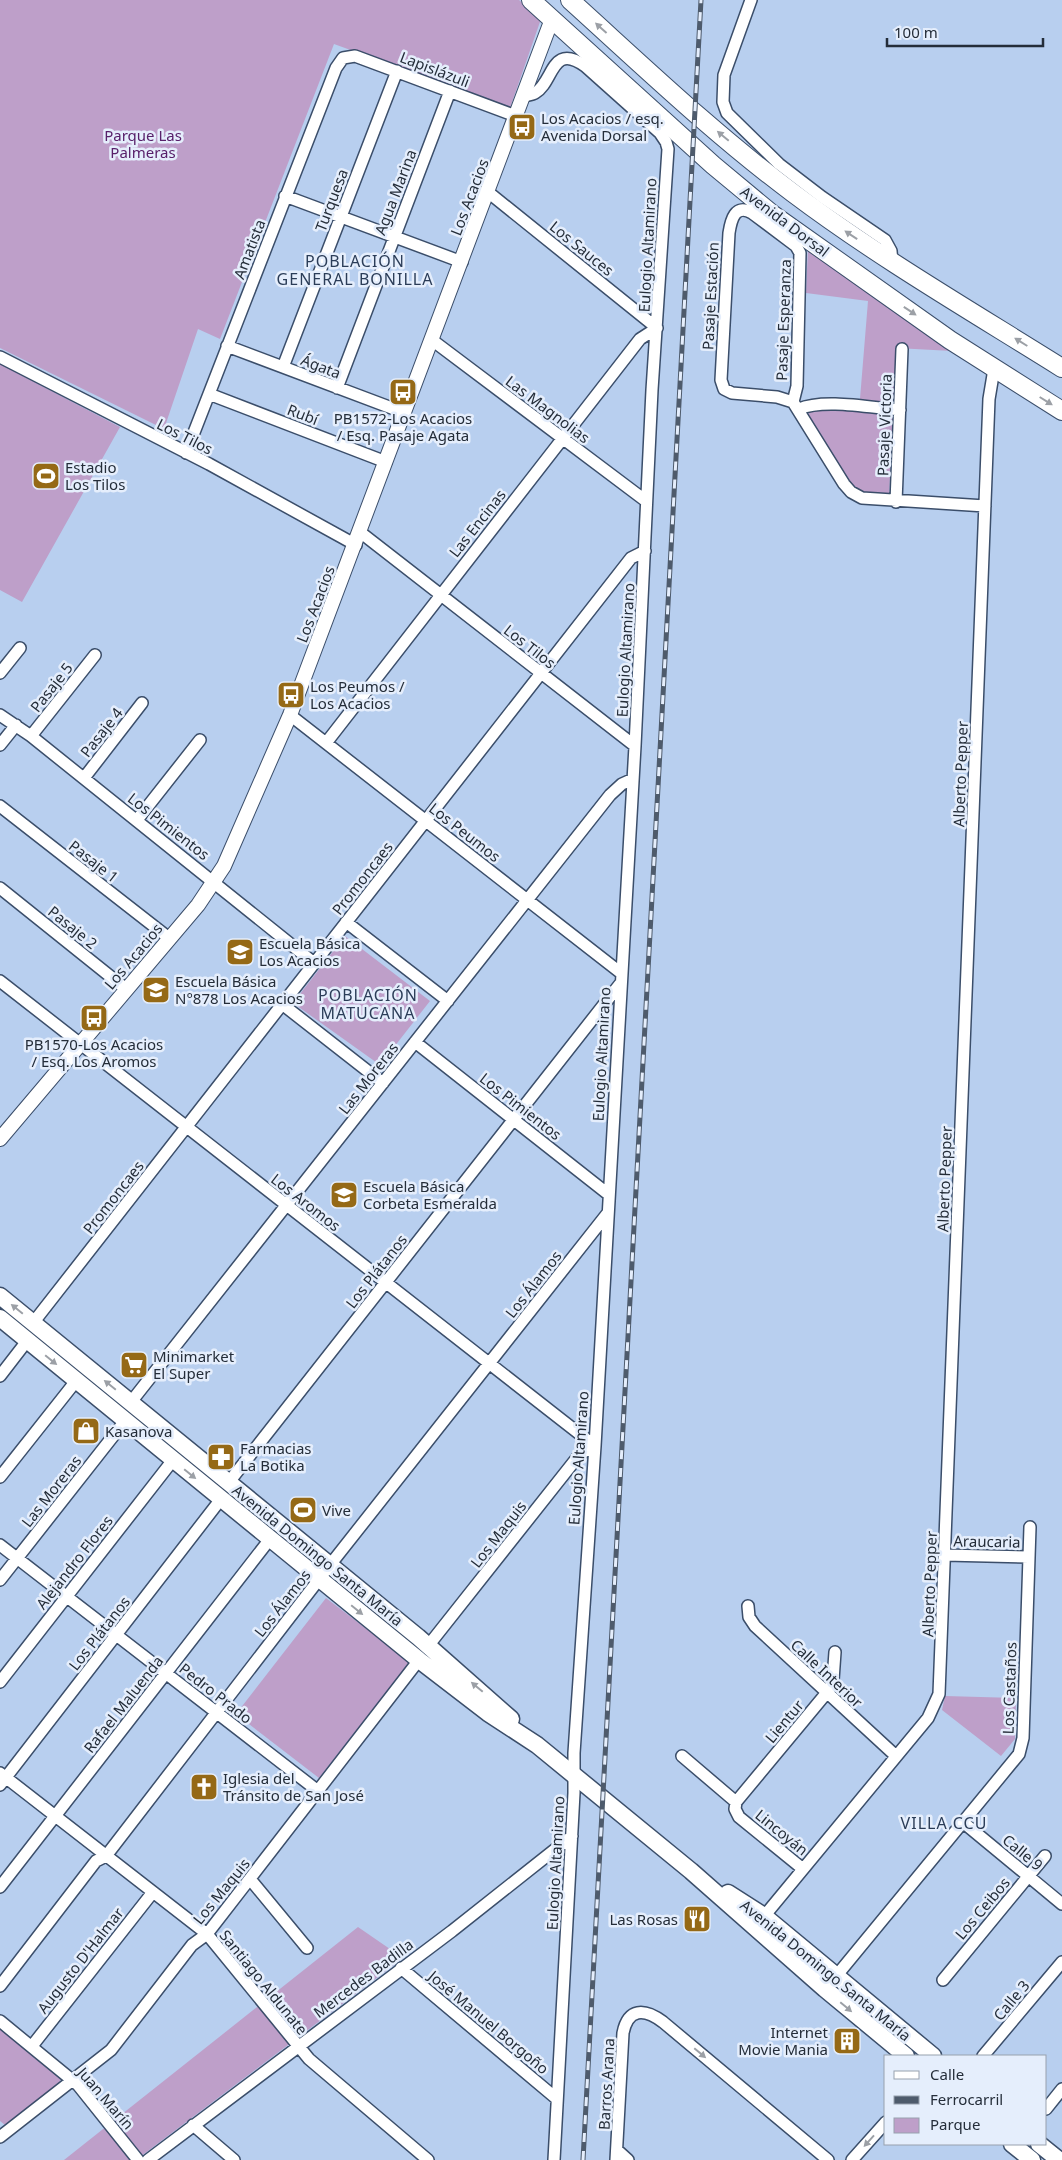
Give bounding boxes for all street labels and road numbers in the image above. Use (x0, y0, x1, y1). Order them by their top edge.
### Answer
street label: Lapislázuli (397, 47, 473, 91)
street label: Agua Marina (370, 146, 420, 238)
street label: Los Acacios (445, 156, 493, 238)
street label: Turquesa (310, 166, 352, 234)
street label: Eulogio Altamirano (633, 177, 661, 313)
street label: Avenida Dorsal (737, 181, 833, 261)
street label: Amatista (228, 216, 270, 282)
street label: Los Sauces (546, 216, 618, 280)
street label: Pasaje Estación (697, 242, 723, 350)
street label: Pasaje Esperanza (771, 259, 795, 381)
street label: Ágata (298, 349, 344, 383)
street label: Las Magnolias (502, 371, 594, 447)
street label: Pasaje Victoria (872, 373, 896, 477)
street label: Rubí (285, 399, 322, 429)
street label: Los Tilos (154, 413, 216, 459)
street label: Las Encinas (444, 485, 510, 561)
street label: Los Acacios (291, 563, 339, 645)
street label: Eulogio Altamirano (611, 582, 639, 718)
street label: Los Tilos (500, 620, 560, 672)
street label: Pasaje 5 (25, 658, 77, 716)
street label: Pasaje 4 (75, 703, 127, 761)
street label: Alberto Pepper (948, 720, 972, 828)
street label: Los Pimientos (124, 788, 214, 864)
street label: Los Peumos (425, 798, 505, 866)
street label: Pasaje 1 (65, 835, 123, 887)
street label: Promoncaes (327, 837, 397, 919)
street label: Pasaje 2 (44, 901, 102, 953)
street label: Los Acacios (99, 919, 167, 993)
street label: Eulogio Altamirano (587, 986, 615, 1122)
street label: Las Moreras (334, 1038, 402, 1118)
street label: Los Pimientos (476, 1068, 566, 1144)
street label: Alberto Pepper (932, 1125, 956, 1233)
street label: Promoncaes (78, 1156, 148, 1238)
street label: Los Aromos (267, 1169, 345, 1235)
street label: Los Plátanos (341, 1230, 411, 1312)
street label: Los Álamos (500, 1246, 566, 1322)
street label: Eulogio Altamirano (563, 1390, 593, 1526)
street label: Las Moreras (17, 1451, 85, 1531)
street label: Avenida Domingo Santa María (229, 1480, 407, 1630)
street label: Los Maquis (466, 1496, 530, 1572)
street label: Alejandro Flores (31, 1511, 117, 1613)
street label: Alberto Pepper (917, 1530, 941, 1638)
street label: Araucaria (953, 1530, 1021, 1552)
street label: Los Álamos (249, 1565, 315, 1641)
street label: Los Plátanos (64, 1592, 134, 1674)
street label: Calle Interior (787, 1634, 867, 1712)
street label: Los Castaños (997, 1641, 1021, 1735)
street label: Rafael Maluenda (79, 1651, 167, 1757)
street label: Pedro Prado (175, 1658, 257, 1728)
street label: Lientur (760, 1695, 808, 1747)
street label: Eulogio Altamirano (541, 1795, 569, 1931)
street label: Lincoyán (751, 1805, 813, 1859)
street label: Calle 9 (999, 1829, 1047, 1875)
street label: Los Maquis (188, 1854, 254, 1928)
street label: Los Ceibos (950, 1873, 1014, 1943)
street label: Avenida Domingo Santa María (737, 1895, 915, 2045)
street label: Augusto D'Halmar (32, 1903, 128, 2017)
street label: Santiago Aldunate (216, 1925, 312, 2039)
street label: Mercedes Badilla (309, 1934, 417, 2022)
street label: José Manuel Borgoño (423, 1965, 553, 2078)
street label: Calle 3 (988, 1976, 1034, 2024)
street label: Barros Arana (594, 2038, 618, 2130)
street label: Juan Marín (72, 2061, 139, 2133)

